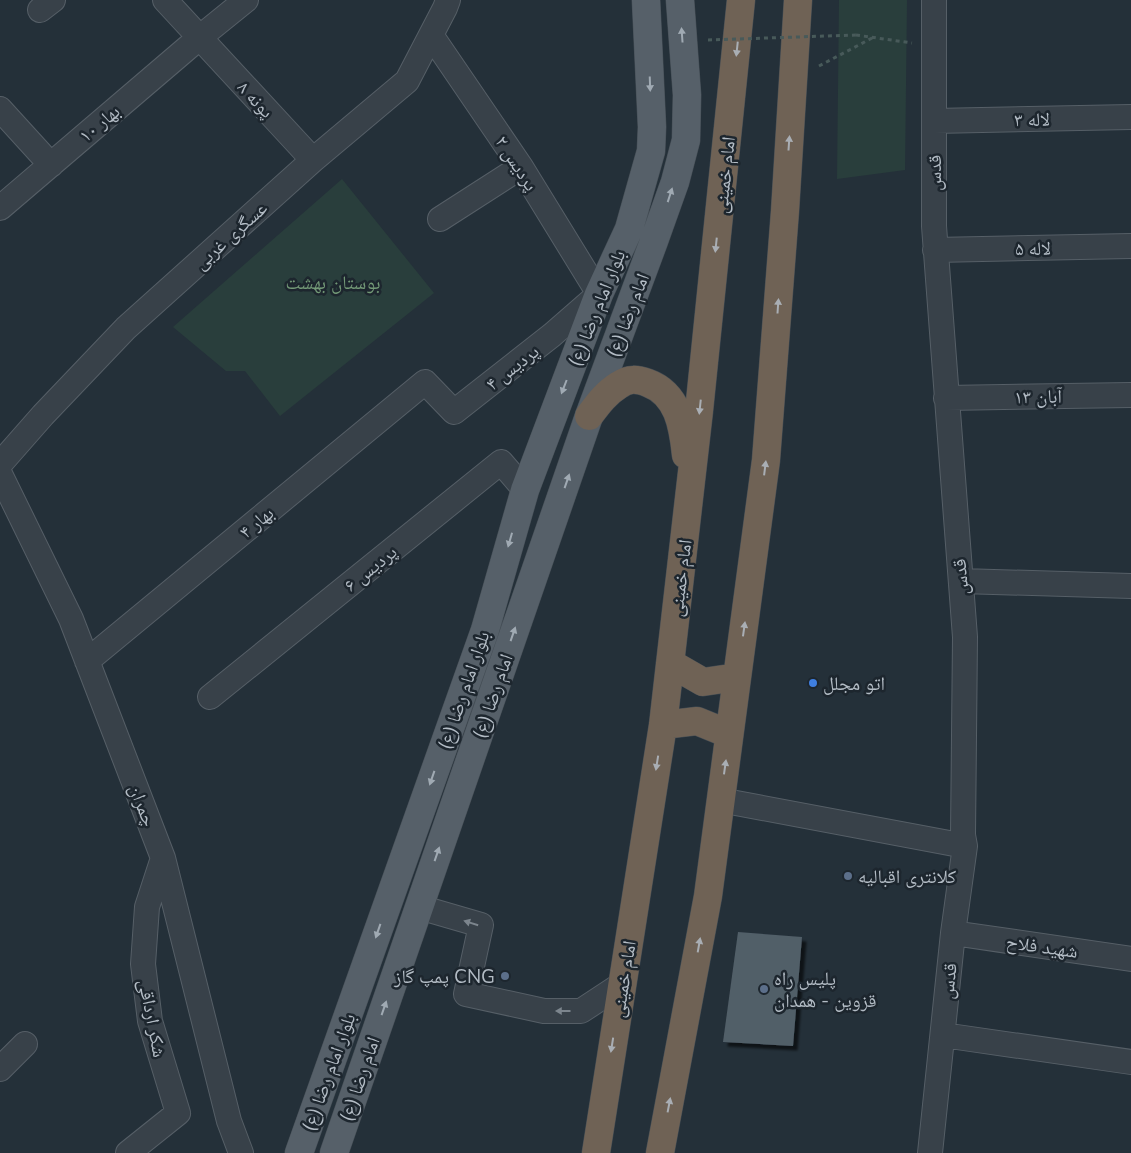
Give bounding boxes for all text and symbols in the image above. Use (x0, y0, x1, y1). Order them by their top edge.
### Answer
one-way arrow (678, 27, 686, 43)
one-way arrow (733, 41, 741, 57)
street label: پونه ۸ (233, 75, 279, 123)
one-way arrow (647, 76, 655, 92)
street label: بهار ۱۰ (73, 99, 125, 147)
street label: لاله ۳ (1014, 107, 1050, 131)
street label: پردیس ۲ (490, 131, 544, 195)
street label: امام خمینی (708, 135, 742, 215)
one-way arrow (785, 135, 793, 151)
street label: قدس (922, 155, 946, 191)
one-way arrow (667, 188, 674, 203)
street label: عسگری غربی (188, 195, 272, 274)
street label: لاله ۵ (1015, 236, 1051, 260)
one-way arrow (712, 237, 720, 253)
street label: بلوار امام رضا (ع) (562, 247, 630, 369)
park label: بوستان بهشت (286, 270, 380, 294)
street label: امام رضا (ع) (601, 270, 653, 360)
one-way arrow (774, 297, 782, 313)
street label: پردیس ۴ (480, 339, 544, 395)
one-way arrow (560, 380, 568, 395)
street label: ۱۳ آبان (1014, 384, 1063, 408)
one-way arrow (696, 399, 704, 415)
one-way arrow (761, 459, 769, 475)
one-way arrow (563, 473, 571, 488)
street label: بهار ۴ (234, 501, 278, 543)
one-way arrow (506, 533, 514, 548)
street label: امام خمینی (663, 538, 699, 618)
street label: پردیس ۶ (339, 539, 402, 597)
street label: قدس (946, 558, 974, 596)
one-way arrow (740, 620, 748, 636)
one-way arrow (510, 627, 518, 642)
street label: بلوار امام رضا (ع) (432, 628, 494, 752)
street label: امام رضا (ع) (467, 651, 517, 741)
place label: اتو مجلل (823, 671, 885, 695)
marker: اتو مجلل (807, 677, 819, 689)
one-way arrow (652, 756, 660, 772)
one-way arrow (721, 759, 729, 775)
one-way arrow (428, 770, 435, 785)
street label: چمران (124, 781, 162, 829)
one-way arrow (433, 846, 441, 861)
place label: کلانتری اقبالیه (858, 864, 956, 888)
marker: کلانتری اقبالیه (842, 870, 854, 882)
one-way arrow (464, 918, 479, 926)
one-way arrow (374, 924, 382, 939)
street label: شهید فلاح (1005, 929, 1079, 963)
one-way arrow (695, 937, 703, 953)
street label: امام خمینی (605, 939, 643, 1020)
street label: قدس (934, 962, 962, 1000)
place label: پمپ گاز CNG (393, 964, 495, 988)
place label: پلیس راه قزوین - همدان (774, 966, 876, 1012)
marker: پمپ گاز CNG (499, 970, 511, 982)
street label: شکر ارداقی (134, 977, 172, 1059)
marker: پلیس راه قزوین - همدان (758, 983, 770, 995)
one-way arrow (381, 1000, 388, 1015)
one-way arrow (555, 1007, 571, 1015)
street label: بلوار امام رضا (ع) (296, 1010, 360, 1134)
street label: امام رضا (ع) (334, 1034, 384, 1124)
one-way arrow (608, 1037, 616, 1053)
one-way arrow (666, 1097, 674, 1113)

